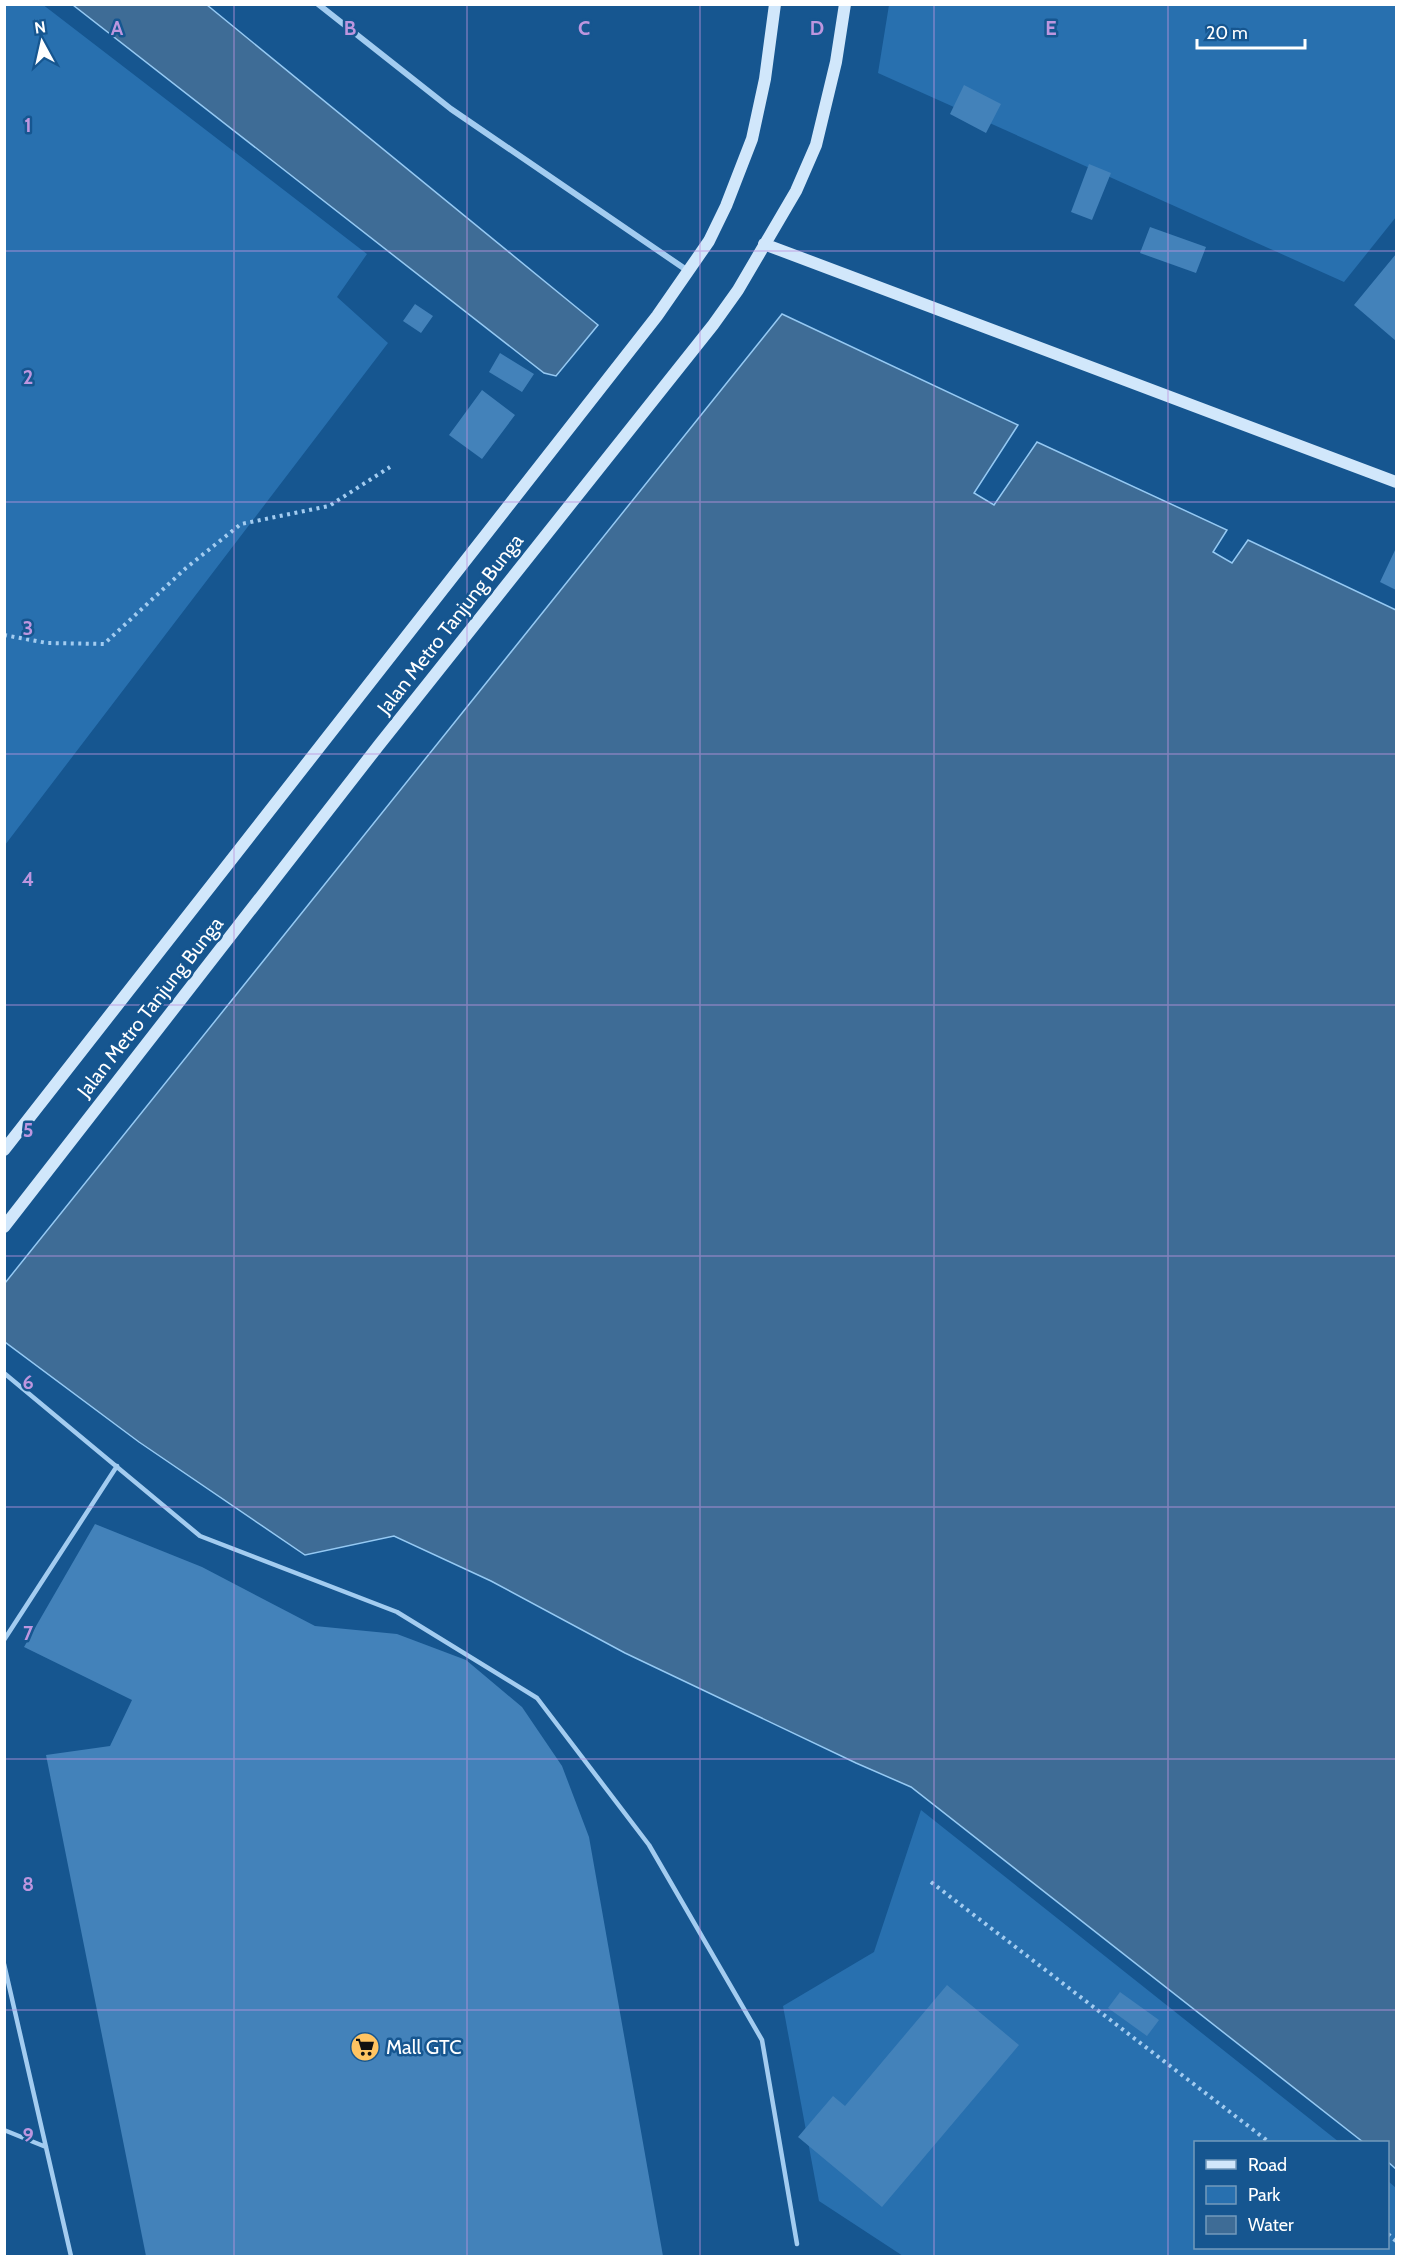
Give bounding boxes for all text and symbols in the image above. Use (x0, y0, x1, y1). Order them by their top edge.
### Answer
north arrow (12, 12, 72, 72)
scale bar (1197, 12, 1305, 50)
text: A (111, 16, 124, 40)
text: B (344, 16, 356, 40)
text: C (578, 16, 590, 40)
text: D (810, 16, 824, 40)
text: E (1045, 16, 1057, 40)
text: N (33, 17, 47, 38)
text: 20 m (1206, 22, 1248, 44)
text: 1 (24, 113, 32, 137)
text: 2 (23, 365, 33, 389)
street label: Jalan Metro Tanjung Bunga (371, 529, 528, 720)
text: 3 (23, 616, 33, 640)
text: 4 (22, 867, 34, 891)
street label: Jalan Metro Tanjung Bunga (71, 912, 228, 1103)
text: 5 (23, 1118, 33, 1142)
text: 6 (22, 1370, 34, 1394)
text: 7 (23, 1621, 34, 1645)
text: 8 (22, 1872, 34, 1896)
supermarket icon: Mall GTC (349, 2031, 381, 2063)
place label: Mall GTC (386, 2035, 462, 2059)
text: 9 (22, 2123, 34, 2147)
legend (1194, 2141, 1389, 2249)
text: Road (1248, 2154, 1287, 2176)
text: Park (1248, 2184, 1281, 2206)
text: Water (1248, 2214, 1294, 2236)

